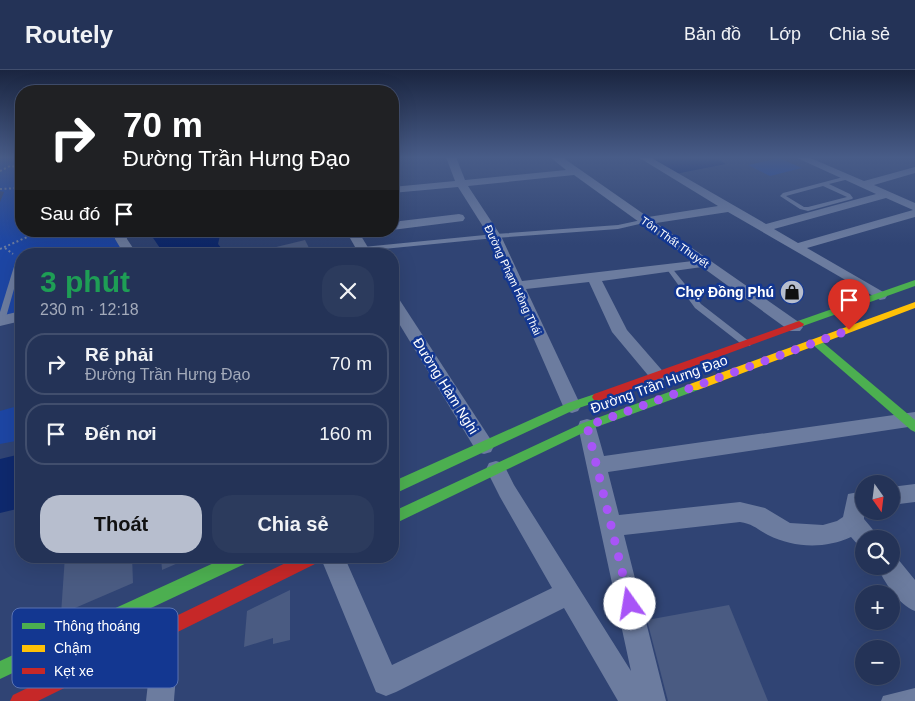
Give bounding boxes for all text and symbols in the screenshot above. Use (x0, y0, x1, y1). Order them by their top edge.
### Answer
text: Routely (25, 21, 113, 48)
text: Bản đồ (684, 24, 741, 44)
text: Lớp (769, 24, 801, 44)
text: Chia sẻ (829, 24, 890, 44)
icon: right (40, 105, 105, 170)
text: 70 m (123, 105, 203, 144)
text: Đường Trần Hưng Đạo (123, 146, 350, 171)
icon: arrive (110, 200, 138, 228)
text: Sau đó (40, 203, 100, 224)
street label: Tôn Thất Thuyết (639, 214, 711, 270)
street label: Đường Phạm Hồng Thái (482, 223, 544, 337)
text: 3 phút (40, 265, 130, 298)
button: close (322, 265, 374, 317)
shop icon: Chợ Đồng Phú (779, 279, 805, 305)
pin (828, 279, 870, 330)
place label: Chợ Đồng Phú (675, 284, 774, 300)
icon: arrive (835, 286, 863, 314)
text: 230 m · 12:18 (40, 301, 139, 318)
street label: Đường Hàm Nghi (410, 335, 482, 437)
text: Rẽ phải (85, 344, 154, 365)
icon: right (42, 350, 70, 378)
street label: Đường Trần Hưng Đạo (588, 352, 730, 416)
text: 70 m (330, 353, 372, 374)
text: Đường Trần Hưng Đạo (85, 366, 250, 383)
icon: arrive (42, 420, 70, 448)
text: Đến nơi (85, 423, 157, 444)
text: 160 m (319, 423, 372, 444)
north arrow (855, 475, 900, 520)
map controls (855, 475, 900, 685)
button: Thoát (40, 495, 202, 553)
button: Chia sẻ (212, 495, 374, 553)
button: search (855, 530, 900, 575)
position arrow (603, 577, 655, 629)
button: + (855, 585, 900, 630)
legend (12, 608, 178, 688)
text: Thông thoáng (54, 618, 140, 634)
text: Chậm (54, 640, 91, 656)
button: − (855, 640, 900, 685)
text: Kẹt xe (54, 663, 94, 679)

